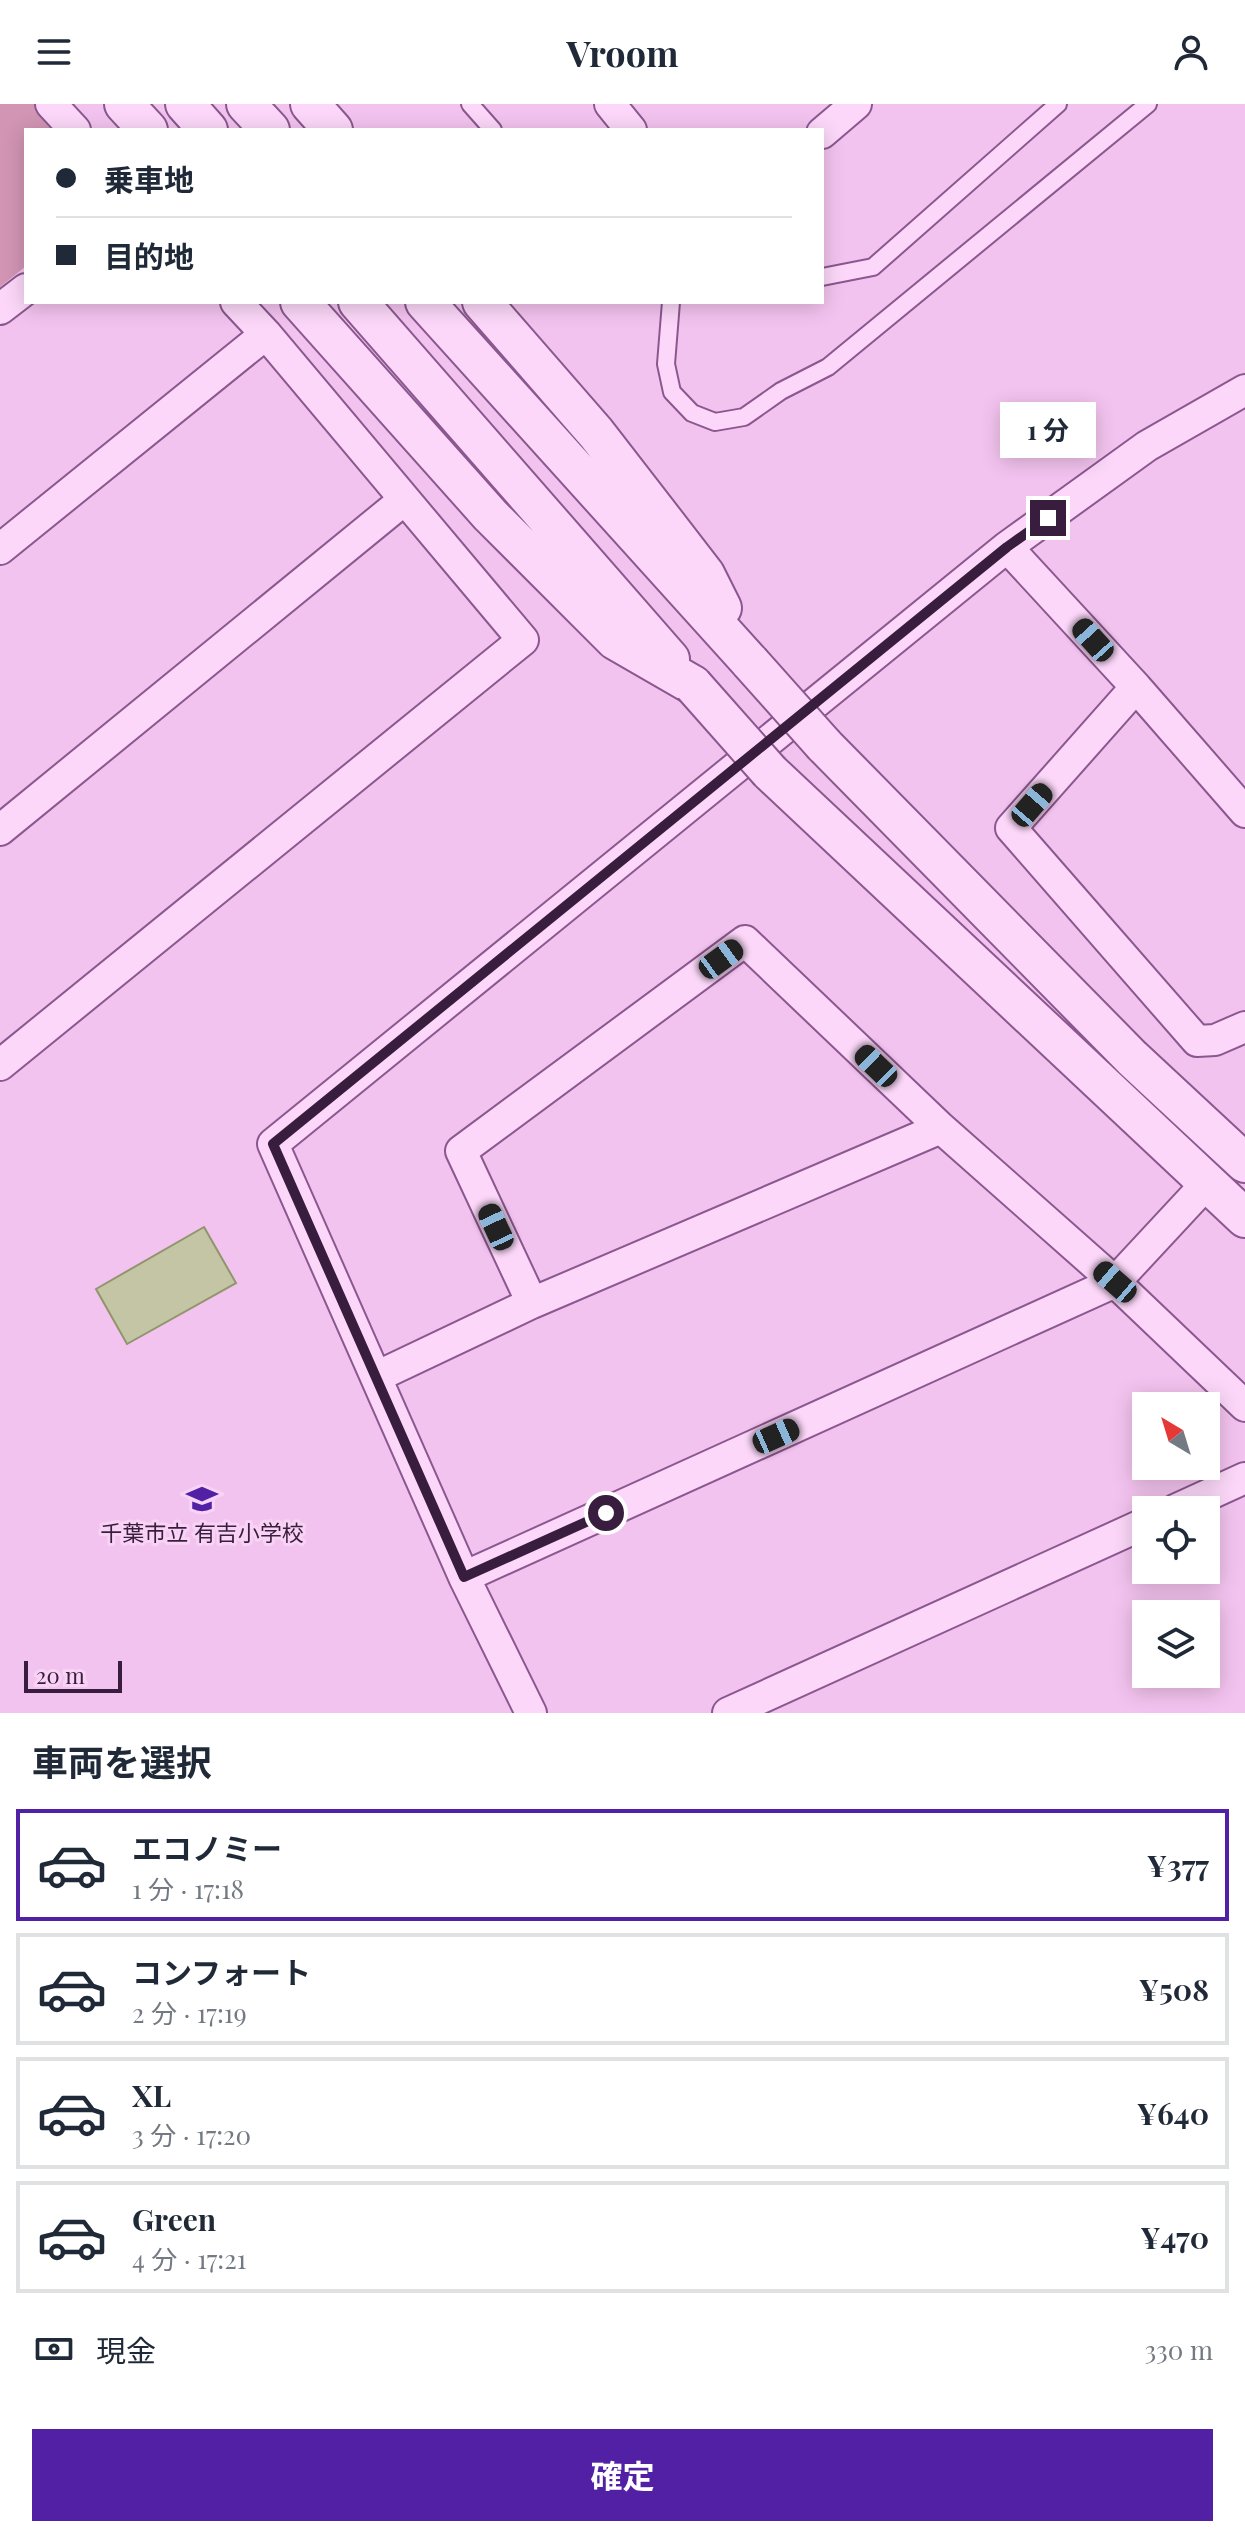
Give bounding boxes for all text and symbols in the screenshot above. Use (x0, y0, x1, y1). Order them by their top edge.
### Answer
text: Vroom (566, 28, 679, 76)
icon: menu (32, 30, 76, 74)
icon: person (1169, 30, 1213, 74)
text: 乗車地 (104, 159, 194, 199)
text: 目的地 (104, 236, 194, 276)
callout: 1 分 (1000, 402, 1096, 458)
text: 1 分 (1027, 412, 1069, 447)
route end (1030, 500, 1066, 536)
car (1068, 614, 1118, 666)
car (1007, 779, 1057, 831)
car (695, 935, 747, 983)
car (850, 1041, 902, 1091)
car (475, 1200, 517, 1254)
car (1089, 1257, 1141, 1307)
north arrow (1132, 1392, 1220, 1480)
map controls (1132, 1392, 1220, 1688)
car (749, 1415, 803, 1457)
school or university icon: 千葉市立 有吉小学校 (185, 1482, 219, 1516)
route start (588, 1495, 624, 1531)
button: locate (1132, 1496, 1220, 1584)
place label: 千葉市立 有吉小学校 (100, 1517, 304, 1547)
button: layers (1132, 1600, 1220, 1688)
scale bar (24, 1657, 122, 1693)
text: 20 m (36, 1660, 85, 1690)
text: 車両を選択 (32, 1737, 212, 1785)
text: エコノミー (132, 1828, 282, 1868)
icon: car (36, 1829, 108, 1901)
text: ¥377 (1147, 1845, 1209, 1885)
text: 1 分 · 17:18 (132, 1871, 244, 1906)
text: コンフォート (132, 1952, 311, 1992)
icon: car (36, 1953, 108, 2025)
text: ¥508 (1139, 1969, 1209, 2009)
text: 2 分 · 17:19 (132, 1995, 247, 2030)
text: XL (132, 2075, 171, 2115)
icon: car (36, 2077, 108, 2149)
text: ¥640 (1137, 2093, 1209, 2133)
text: 3 分 · 17:20 (132, 2117, 251, 2152)
text: Green (132, 2199, 216, 2239)
icon: car (36, 2201, 108, 2273)
text: ¥470 (1140, 2217, 1209, 2257)
text: 4 分 · 17:21 (132, 2241, 246, 2276)
icon: cash (32, 2327, 76, 2371)
text: 現金 (96, 2330, 156, 2370)
text: 330 m (1144, 2332, 1213, 2367)
button: 確定 (32, 2429, 1213, 2521)

